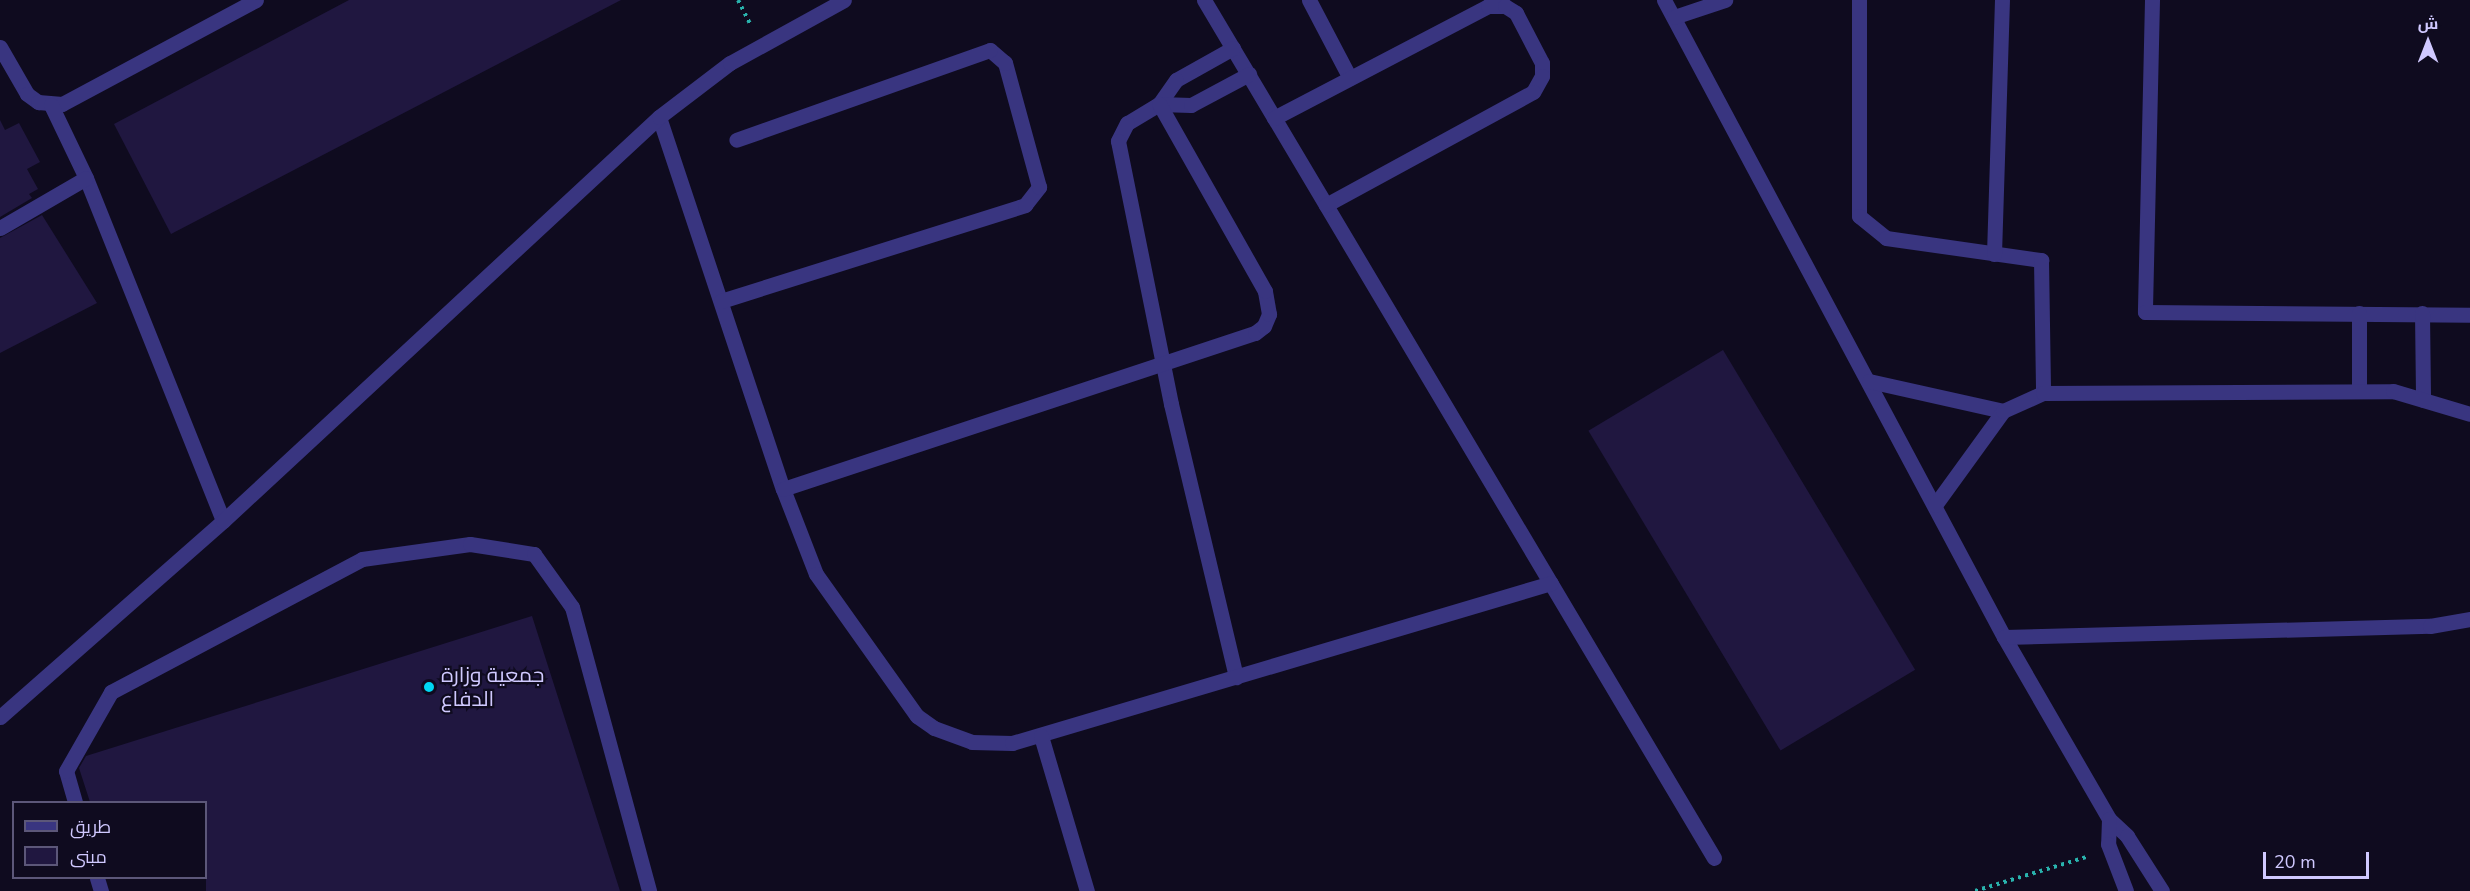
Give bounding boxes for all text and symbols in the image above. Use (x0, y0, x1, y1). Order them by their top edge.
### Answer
north arrow (2398, 12, 2458, 72)
text: ش (2418, 13, 2438, 35)
place label: جمعية وزارة الدفاع (441, 662, 544, 712)
marker: جمعية وزارة الدفاع (422, 680, 436, 694)
legend (12, 801, 207, 879)
text: طريق (70, 815, 111, 839)
scale bar (2266, 840, 2372, 878)
text: مبنى (70, 845, 107, 869)
text: 20 m (2274, 850, 2316, 874)

